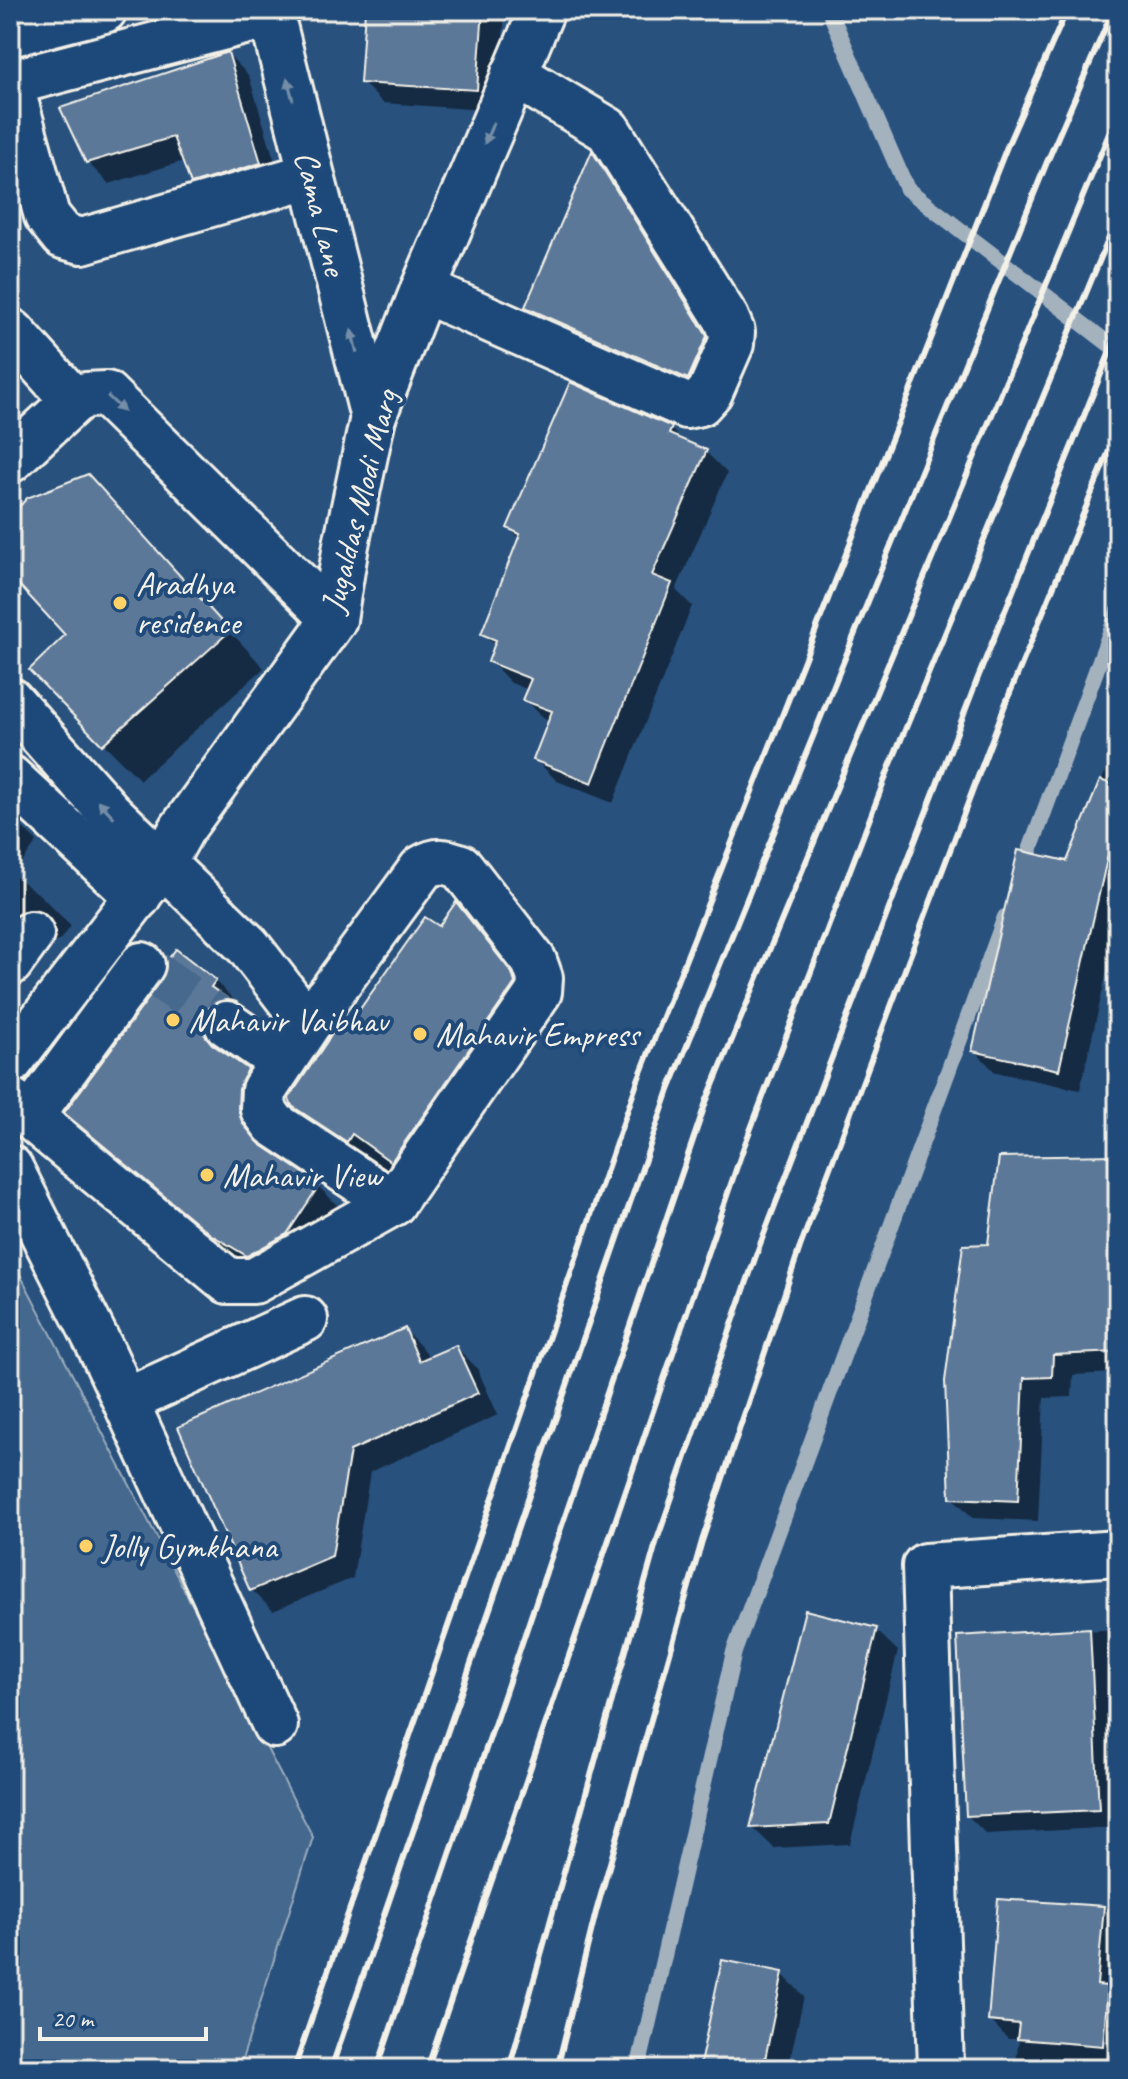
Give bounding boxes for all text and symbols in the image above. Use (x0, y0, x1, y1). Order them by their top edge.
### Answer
one-way arrow (283, 76, 296, 101)
one-way arrow (483, 121, 496, 145)
street label: Cama Lane (285, 146, 358, 282)
one-way arrow (347, 329, 359, 354)
street label: Jugaldas Modi Marg (310, 383, 408, 619)
one-way arrow (106, 394, 125, 413)
place label: Aradhya residence (136, 562, 243, 644)
marker: Aradhya residence (111, 594, 129, 612)
one-way arrow (98, 799, 116, 818)
place label: Mahavir Vaibhav (189, 999, 390, 1042)
marker: Mahavir Vaibhav (164, 1011, 182, 1029)
place label: Mahavir Empress (436, 1013, 642, 1056)
marker: Mahavir Empress (411, 1025, 429, 1043)
place label: Mahavir View (223, 1154, 384, 1197)
marker: Mahavir View (198, 1166, 216, 1184)
place label: Jolly Gymkhana (100, 1525, 279, 1568)
marker: Jolly Gymkhana (77, 1537, 95, 1555)
scale bar (40, 1991, 206, 2041)
text: 20 m (52, 2004, 95, 2034)

